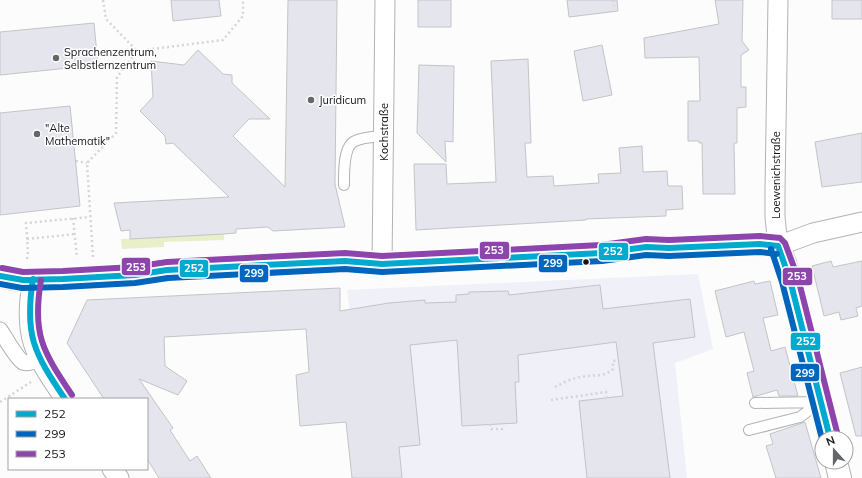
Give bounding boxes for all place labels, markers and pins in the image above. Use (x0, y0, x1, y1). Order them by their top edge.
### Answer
place label: Sprachenzentrum, Selbstlernzentrum (64, 45, 157, 72)
marker: Sprachenzentrum, Selbstlernzentrum (51, 53, 61, 63)
place label: Juridicum (319, 93, 366, 107)
marker: Juridicum (306, 95, 316, 105)
place label: "Alte Mathematik" (45, 121, 110, 148)
marker: "Alte Mathematik" (32, 129, 42, 139)
unlabelled marker (581, 257, 591, 267)

